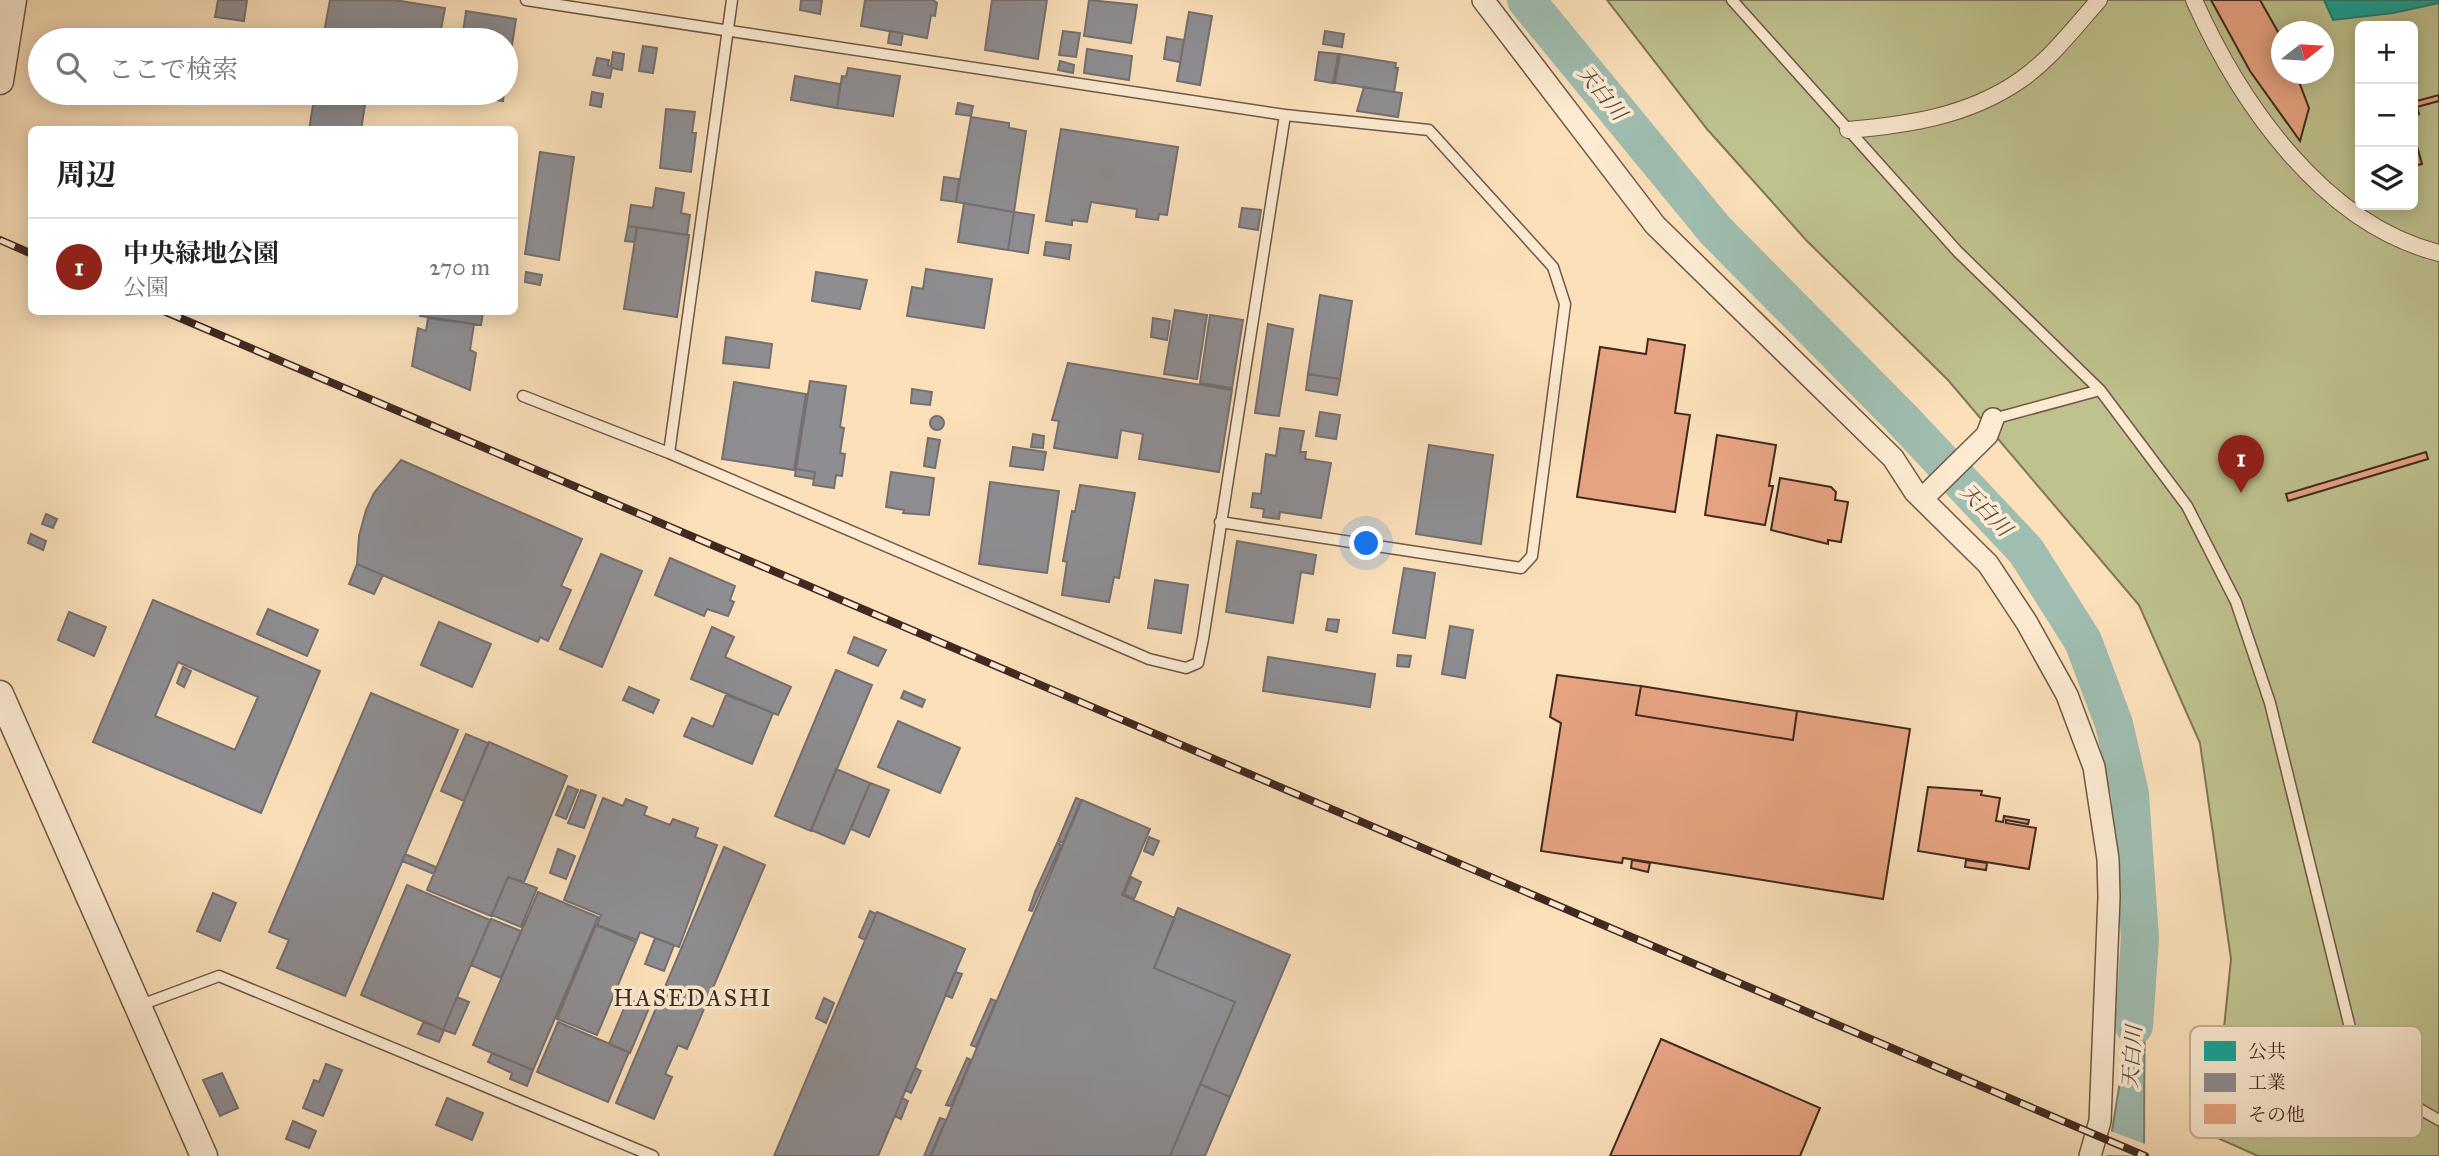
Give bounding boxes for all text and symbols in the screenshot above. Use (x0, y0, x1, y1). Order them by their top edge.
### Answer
north arrow (2271, 21, 2334, 84)
map controls (2355, 21, 2418, 210)
button: + (2355, 21, 2418, 84)
search box (28, 28, 518, 105)
icon: search (52, 48, 90, 86)
text: ここで検索 (108, 53, 238, 85)
water label: 天白川 (1572, 60, 1633, 127)
button: − (2355, 84, 2418, 147)
button: layers (2355, 147, 2418, 210)
text: 周辺 (56, 157, 116, 193)
text: 中央緑地公園 (123, 237, 279, 269)
text: 1 (74, 253, 84, 281)
text: 270 m (429, 253, 490, 281)
text: 公園 (123, 273, 169, 301)
pin: 1 (2218, 435, 2264, 493)
water label: 天白川 (1955, 478, 2019, 543)
your location (1349, 526, 1383, 560)
district label: HASEDASHI (613, 984, 773, 1012)
water label: 天白川 (2117, 1023, 2147, 1089)
legend (2190, 1026, 2422, 1138)
text: 公共 (2248, 1040, 2286, 1063)
text: 工業 (2248, 1071, 2286, 1094)
text: その他 (2248, 1103, 2305, 1126)

